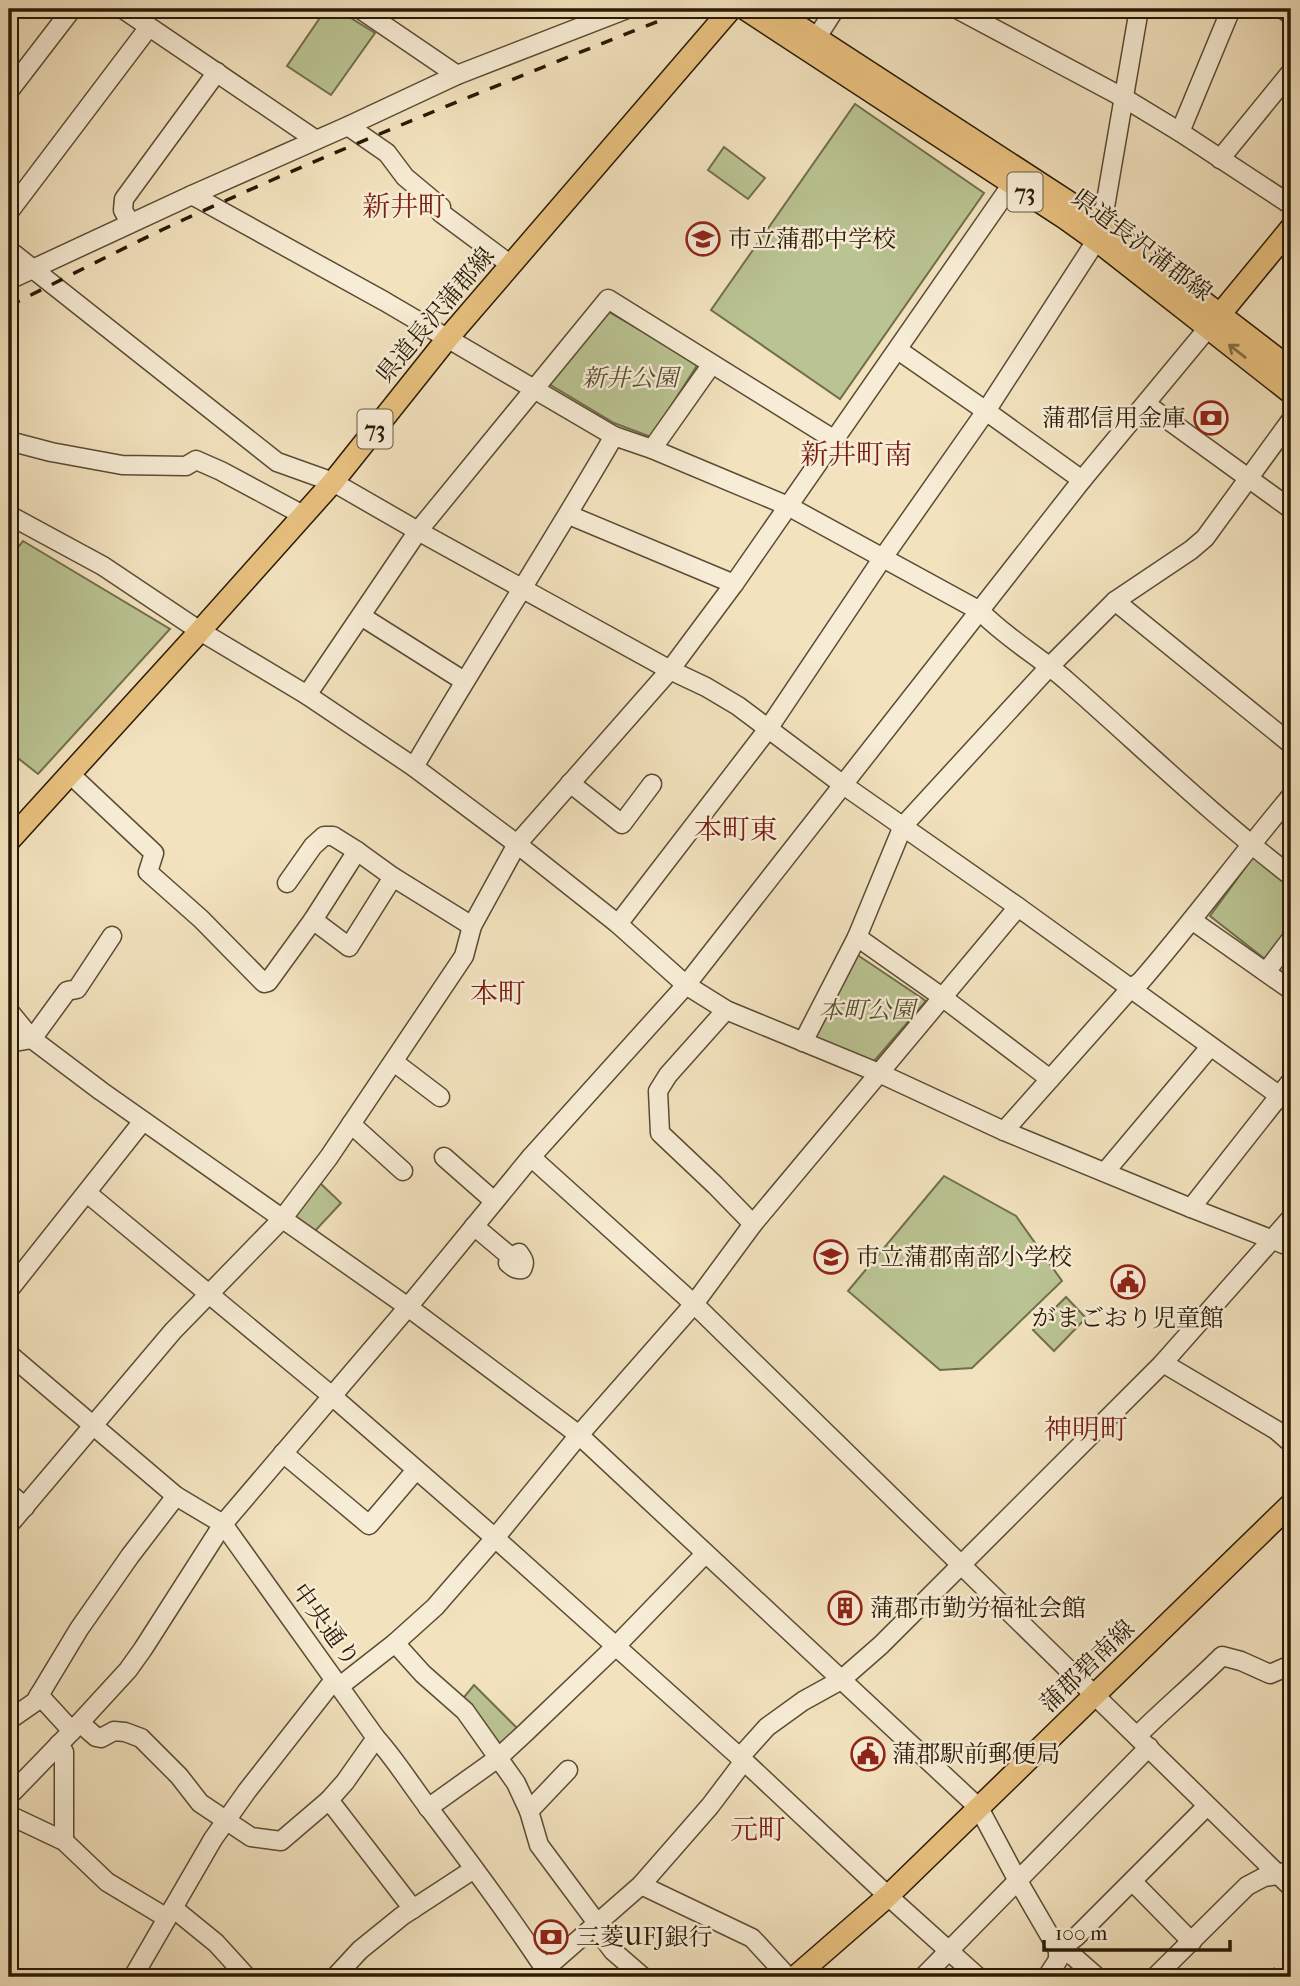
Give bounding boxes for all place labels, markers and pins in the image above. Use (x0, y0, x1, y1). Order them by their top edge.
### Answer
school or university icon: 市立蒲郡中学校 (684, 220, 722, 258)
place label: 市立蒲郡中学校 (728, 225, 896, 253)
bank icon: 蒲郡信用金庫 (1192, 399, 1230, 437)
place label: 蒲郡信用金庫 (1042, 404, 1186, 432)
school or university icon: 市立蒲郡南部小学校 (812, 1238, 850, 1276)
place label: 市立蒲郡南部小学校 (856, 1243, 1072, 1271)
public building icon: がまごおり児童館 (1109, 1263, 1147, 1301)
place label: がまごおり児童館 (1032, 1304, 1224, 1332)
building icon: 蒲郡市勤労福祉会館 (826, 1589, 864, 1627)
place label: 蒲郡市勤労福祉会館 (870, 1594, 1086, 1622)
public building icon: 蒲郡駅前郵便局 (849, 1735, 887, 1773)
place label: 蒲郡駅前郵便局 (892, 1740, 1060, 1768)
bank icon: 三菱UFJ銀行 (532, 1918, 570, 1956)
place label: 三菱UFJ銀行 (576, 1923, 713, 1951)

